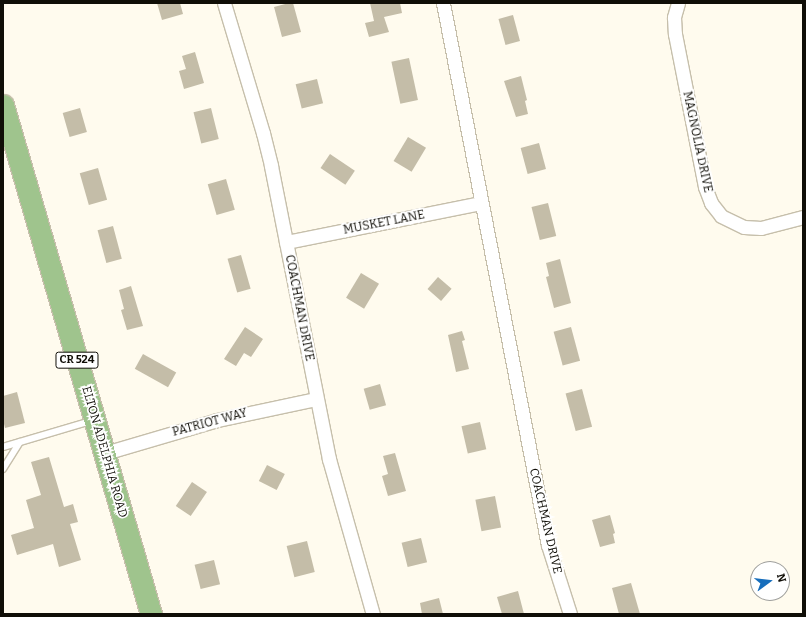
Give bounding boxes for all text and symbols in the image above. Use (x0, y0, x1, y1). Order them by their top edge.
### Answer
street label: MAGNOLIA DRIVE (679, 90, 715, 194)
street label: MUSKET LANE (342, 208, 426, 238)
street label: COACHMAN DRIVE (282, 254, 316, 362)
road number: CR 524 (55, 351, 99, 369)
street label: ELTON ADELPHIA ROAD (78, 385, 130, 519)
street label: PATRIOT WAY (171, 406, 249, 440)
street label: COACHMAN DRIVE (526, 467, 564, 575)
north arrow (750, 561, 790, 601)
text: N (774, 572, 788, 584)

